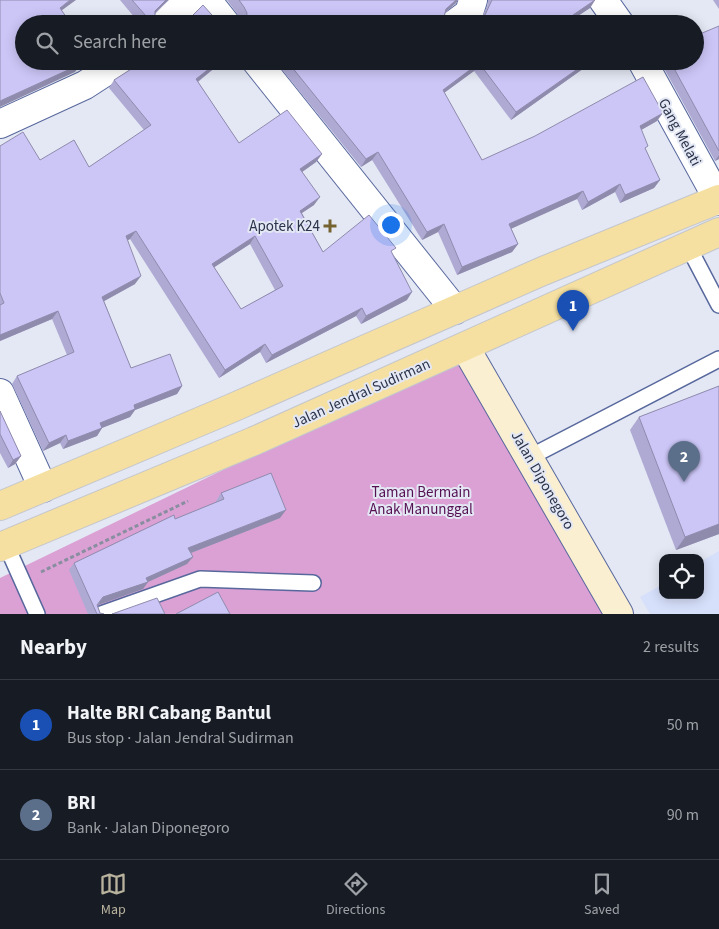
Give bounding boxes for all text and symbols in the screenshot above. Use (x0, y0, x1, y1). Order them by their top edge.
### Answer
search box (15, 15, 704, 70)
icon: search (33, 29, 61, 57)
text: Search here (73, 29, 167, 56)
street label: Gang Melati (653, 95, 706, 170)
your location (378, 212, 404, 238)
place label: Apotek K24 (249, 216, 321, 237)
marker: Apotek K24 (324, 220, 336, 232)
pin: 1 (557, 290, 589, 331)
street label: Jalan Jendral Sudirman (289, 353, 434, 433)
street label: Jalan Diponegoro (506, 427, 579, 534)
pin: 2 (668, 441, 700, 482)
park label: Taman Bermain Anak Manunggal (369, 482, 473, 520)
map controls (659, 554, 704, 599)
button: locate (659, 554, 704, 599)
text: Nearby (20, 632, 87, 662)
text: 2 results (643, 636, 699, 658)
text: Halte BRI Cabang Bantul (67, 700, 271, 727)
text: 1 (32, 714, 40, 736)
text: 50 m (667, 714, 699, 736)
text: Bus stop · Jalan Jendral Sudirman (67, 727, 294, 749)
text: BRI (67, 790, 96, 817)
text: 2 (32, 804, 40, 826)
text: 90 m (667, 804, 699, 826)
text: Bank · Jalan Diponegoro (67, 817, 230, 839)
tab: Map (99, 870, 127, 920)
tab: Directions (326, 870, 385, 920)
tab: Saved (584, 870, 620, 920)

